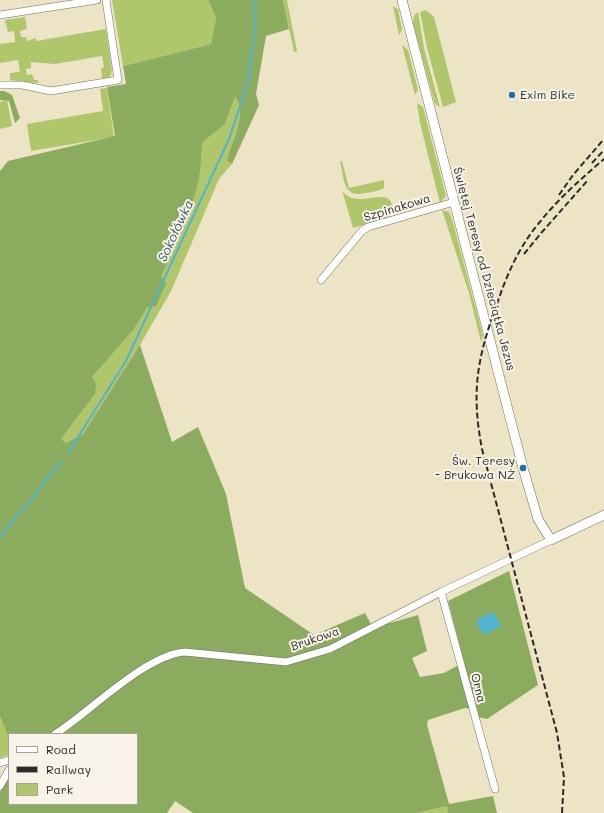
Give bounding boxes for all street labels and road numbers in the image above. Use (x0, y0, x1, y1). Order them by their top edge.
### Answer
street label: Świętej Teresy od Dzieciątka Jezus (450, 166, 518, 372)
street label: Szpinakowa (362, 191, 432, 225)
street label: Brukowa (289, 624, 341, 654)
street label: Orna (467, 672, 489, 704)

